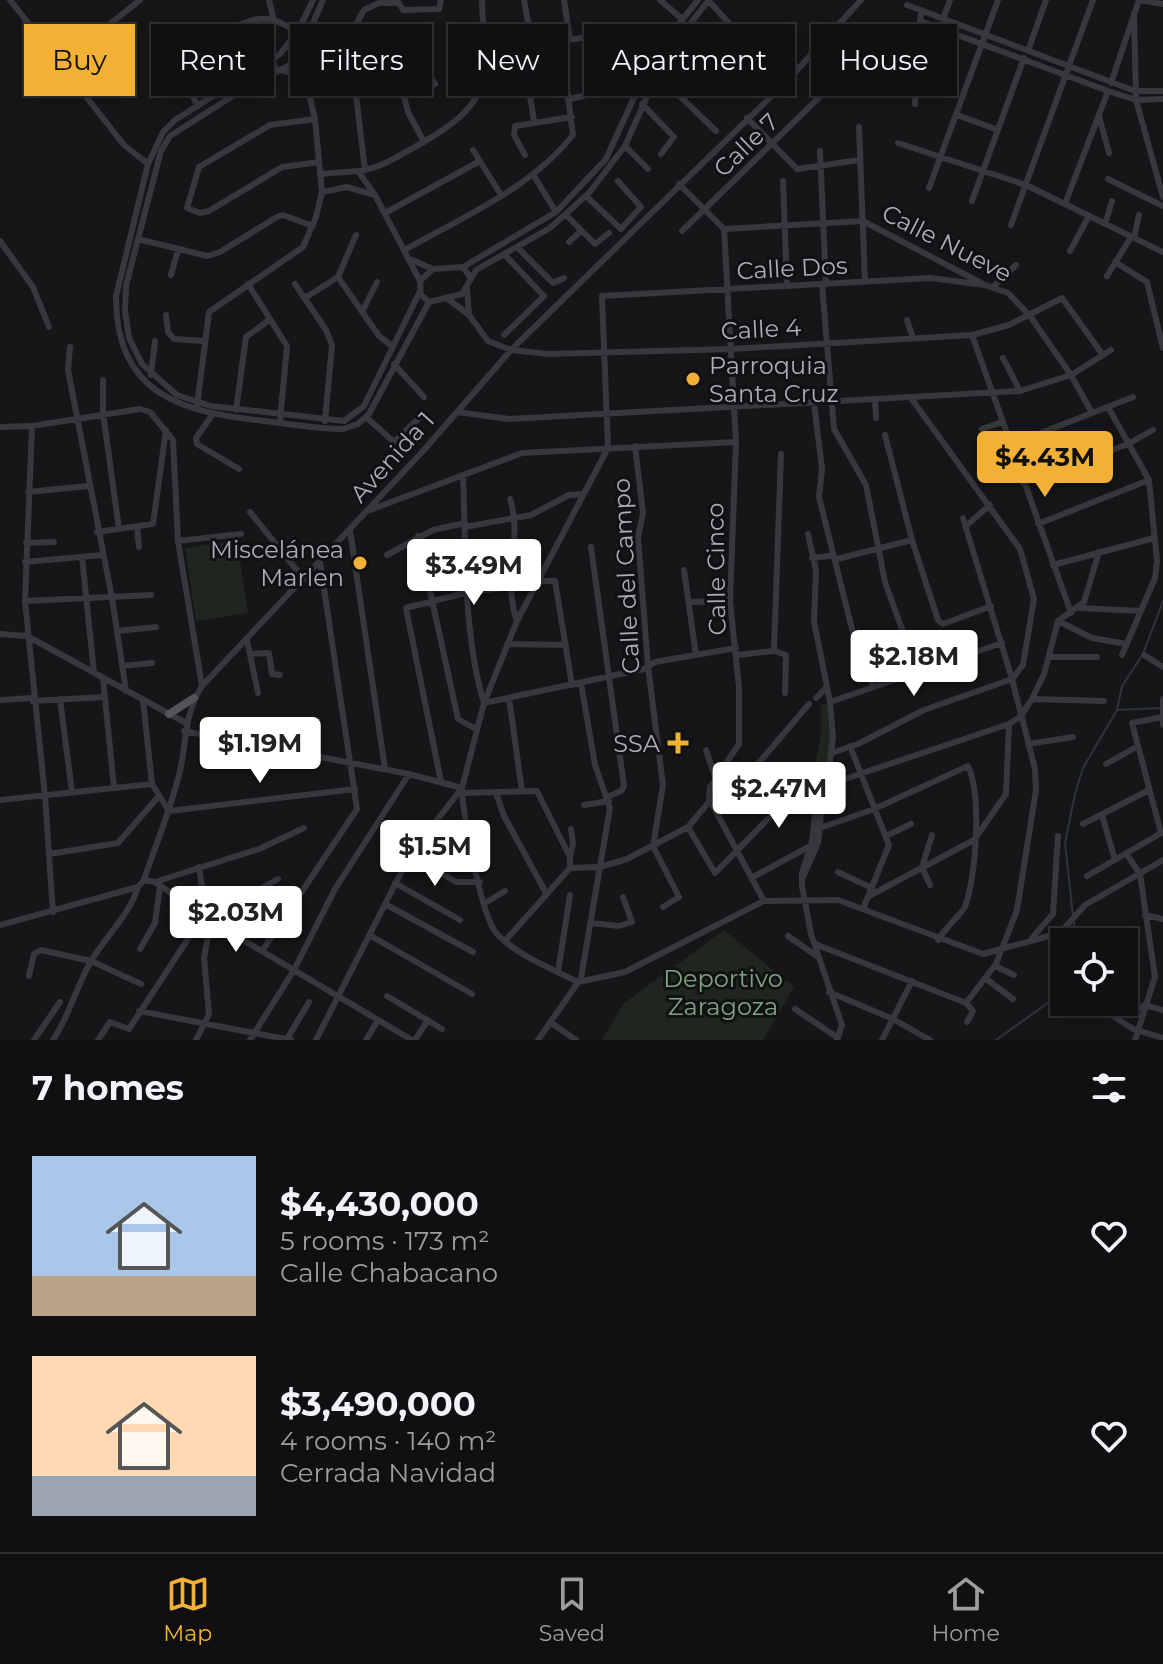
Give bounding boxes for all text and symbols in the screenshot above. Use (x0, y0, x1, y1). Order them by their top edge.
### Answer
chip: Buy (24, 24, 135, 96)
chip: Rent (151, 24, 274, 96)
chip: Filters (290, 24, 432, 96)
chip: New (448, 24, 568, 96)
chip: Apartment (584, 24, 795, 96)
chip: House (811, 24, 957, 96)
street label: Calle 7 (708, 107, 784, 183)
street label: Calle Nueve (877, 198, 1017, 288)
street label: Calle Dos (736, 251, 848, 285)
street label: Calle 4 (720, 312, 802, 346)
place label: Parroquia Santa Cruz (709, 351, 839, 408)
marker: Parroquia Santa Cruz (684, 370, 702, 388)
street label: Avenida 1 (344, 406, 440, 508)
pin: $4.43M (980, 431, 1110, 499)
text: $4.43M (995, 441, 1095, 473)
street label: Calle del Campo (606, 477, 646, 675)
street label: Calle Cinco (700, 502, 732, 636)
place label: Miscelánea Marlen (210, 535, 344, 592)
pin: $3.49M (409, 539, 539, 607)
text: $3.49M (425, 549, 523, 581)
marker: Miscelánea Marlen (351, 554, 369, 572)
pin: $2.18M (849, 630, 979, 698)
text: $2.18M (869, 640, 959, 672)
pin: $1.19M (195, 717, 325, 785)
text: $1.19M (218, 727, 302, 759)
place label: SSA (613, 729, 661, 758)
marker: SSA (667, 732, 689, 754)
pin: $2.47M (714, 762, 844, 830)
text: $2.47M (731, 772, 827, 804)
pin: $1.5M (379, 820, 491, 888)
text: $1.5M (398, 830, 472, 862)
pin: $2.03M (171, 886, 301, 954)
text: $2.03M (188, 896, 284, 928)
map controls (1050, 928, 1138, 1016)
button: locate (1050, 928, 1138, 1016)
park label: Deportivo Zaragoza (663, 964, 783, 1021)
icon: filters (1087, 1066, 1131, 1110)
text: 7 homes (32, 1067, 184, 1109)
text: $4,430,000 (280, 1183, 479, 1225)
icon: home (96, 1188, 192, 1284)
icon: heart (1087, 1214, 1131, 1258)
text: 5 rooms · 173 m² (280, 1225, 489, 1257)
text: Calle Chabacano (280, 1257, 498, 1289)
text: $3,490,000 (280, 1383, 476, 1425)
icon: home (96, 1388, 192, 1484)
icon: heart (1087, 1414, 1131, 1458)
text: 4 rooms · 140 m² (280, 1425, 497, 1457)
text: Cerrada Navidad (280, 1457, 496, 1489)
tab: Map (163, 1572, 212, 1647)
tab: Saved (539, 1572, 605, 1647)
tab: Home (931, 1572, 1000, 1647)

